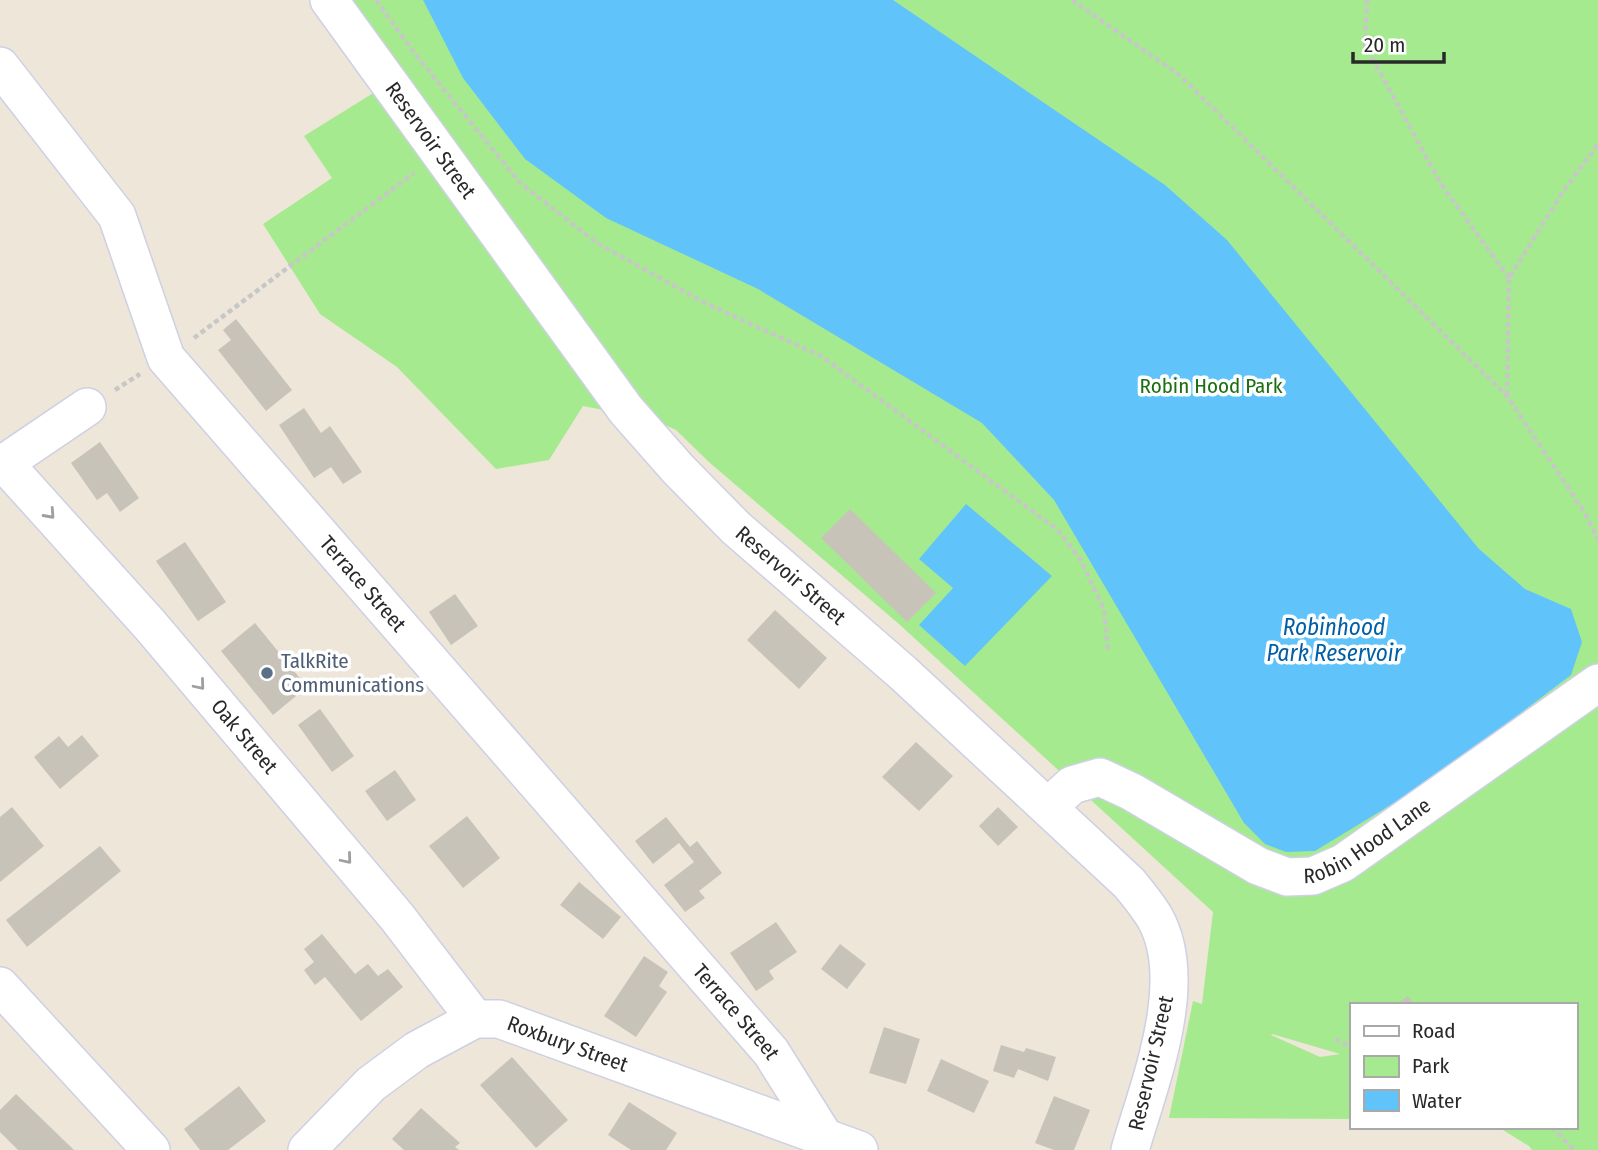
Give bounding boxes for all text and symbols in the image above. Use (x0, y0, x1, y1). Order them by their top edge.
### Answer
scale bar (1353, 21, 1444, 65)
text: 20 m (1364, 32, 1405, 58)
street label: Reservoir Street (380, 77, 482, 204)
park label: Robin Hood Park (1140, 373, 1283, 399)
one-way arrow (42, 506, 54, 519)
street label: Reservoir Street (730, 520, 851, 630)
street label: Terrace Street (314, 530, 412, 637)
water label: Robinhood Park Reservoir (1266, 613, 1403, 667)
place label: TalkRite Communications (281, 648, 424, 698)
marker: TalkRite Communications (259, 665, 275, 681)
one-way arrow (192, 676, 204, 689)
street label: Oak Street (205, 694, 283, 779)
street label: Robin Hood Lane (1303, 792, 1436, 889)
one-way arrow (339, 850, 351, 863)
street label: Terrace Street (687, 959, 785, 1064)
street label: Reservoir Street (1123, 993, 1179, 1133)
legend (1350, 1003, 1577, 1129)
street label: Roxbury Street (504, 1010, 632, 1078)
text: Road (1412, 1018, 1456, 1044)
text: Park (1412, 1053, 1450, 1079)
text: Water (1412, 1088, 1462, 1114)

